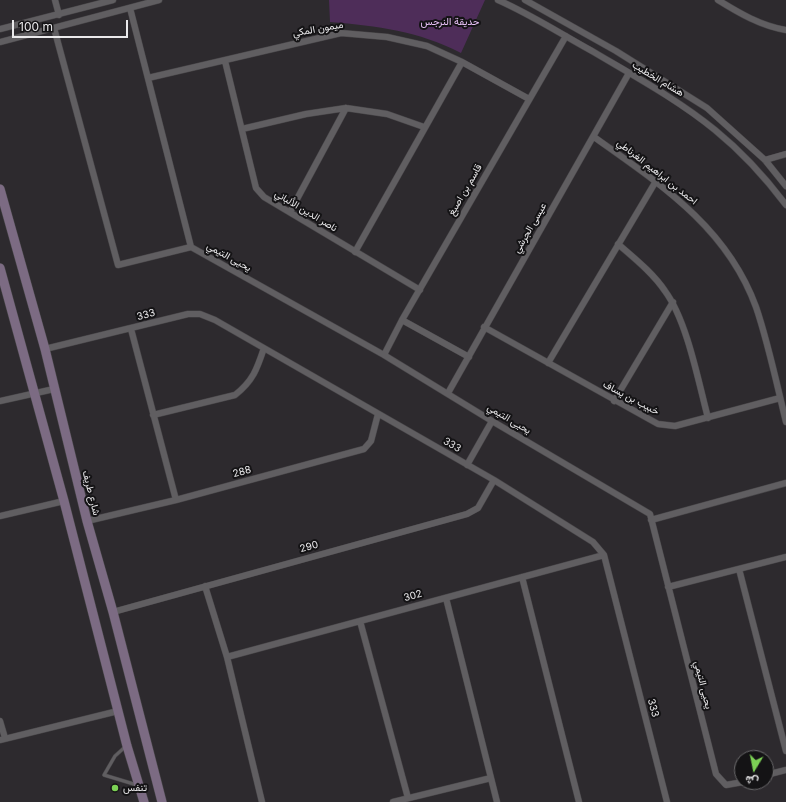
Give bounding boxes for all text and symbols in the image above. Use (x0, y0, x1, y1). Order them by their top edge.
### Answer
scale bar (14, 12, 130, 38)
park label: حديقة النرجس (421, 16, 479, 28)
text: 100 m (19, 19, 53, 34)
street label: ميمون المكي (292, 19, 344, 39)
street label: هشام الخطيب (630, 59, 686, 99)
street label: احمد بن ابراهيم الغرناطي (614, 137, 700, 207)
street label: قاسم بن اصبغ (445, 162, 485, 218)
street label: ناصر الدين الألباني (273, 188, 339, 234)
street label: عيسى الجرشي (511, 201, 549, 255)
street label: يحيى التيمي (205, 240, 253, 274)
street label: 333 (135, 307, 157, 323)
street label: خبيب بن يساف (601, 378, 661, 418)
street label: يحيى التيمي (485, 401, 533, 437)
street label: 333 (441, 435, 463, 455)
street label: 288 (232, 464, 252, 480)
street label: شارع طريف (80, 469, 102, 517)
street label: 290 (298, 539, 320, 555)
street label: 302 (402, 588, 424, 604)
street label: يحيى التيمي (691, 660, 715, 710)
street label: 333 (645, 697, 661, 719)
north arrow (734, 750, 774, 790)
text: ش (744, 773, 760, 789)
place label: تنفس (123, 782, 147, 794)
marker: تنفس (110, 783, 120, 793)

